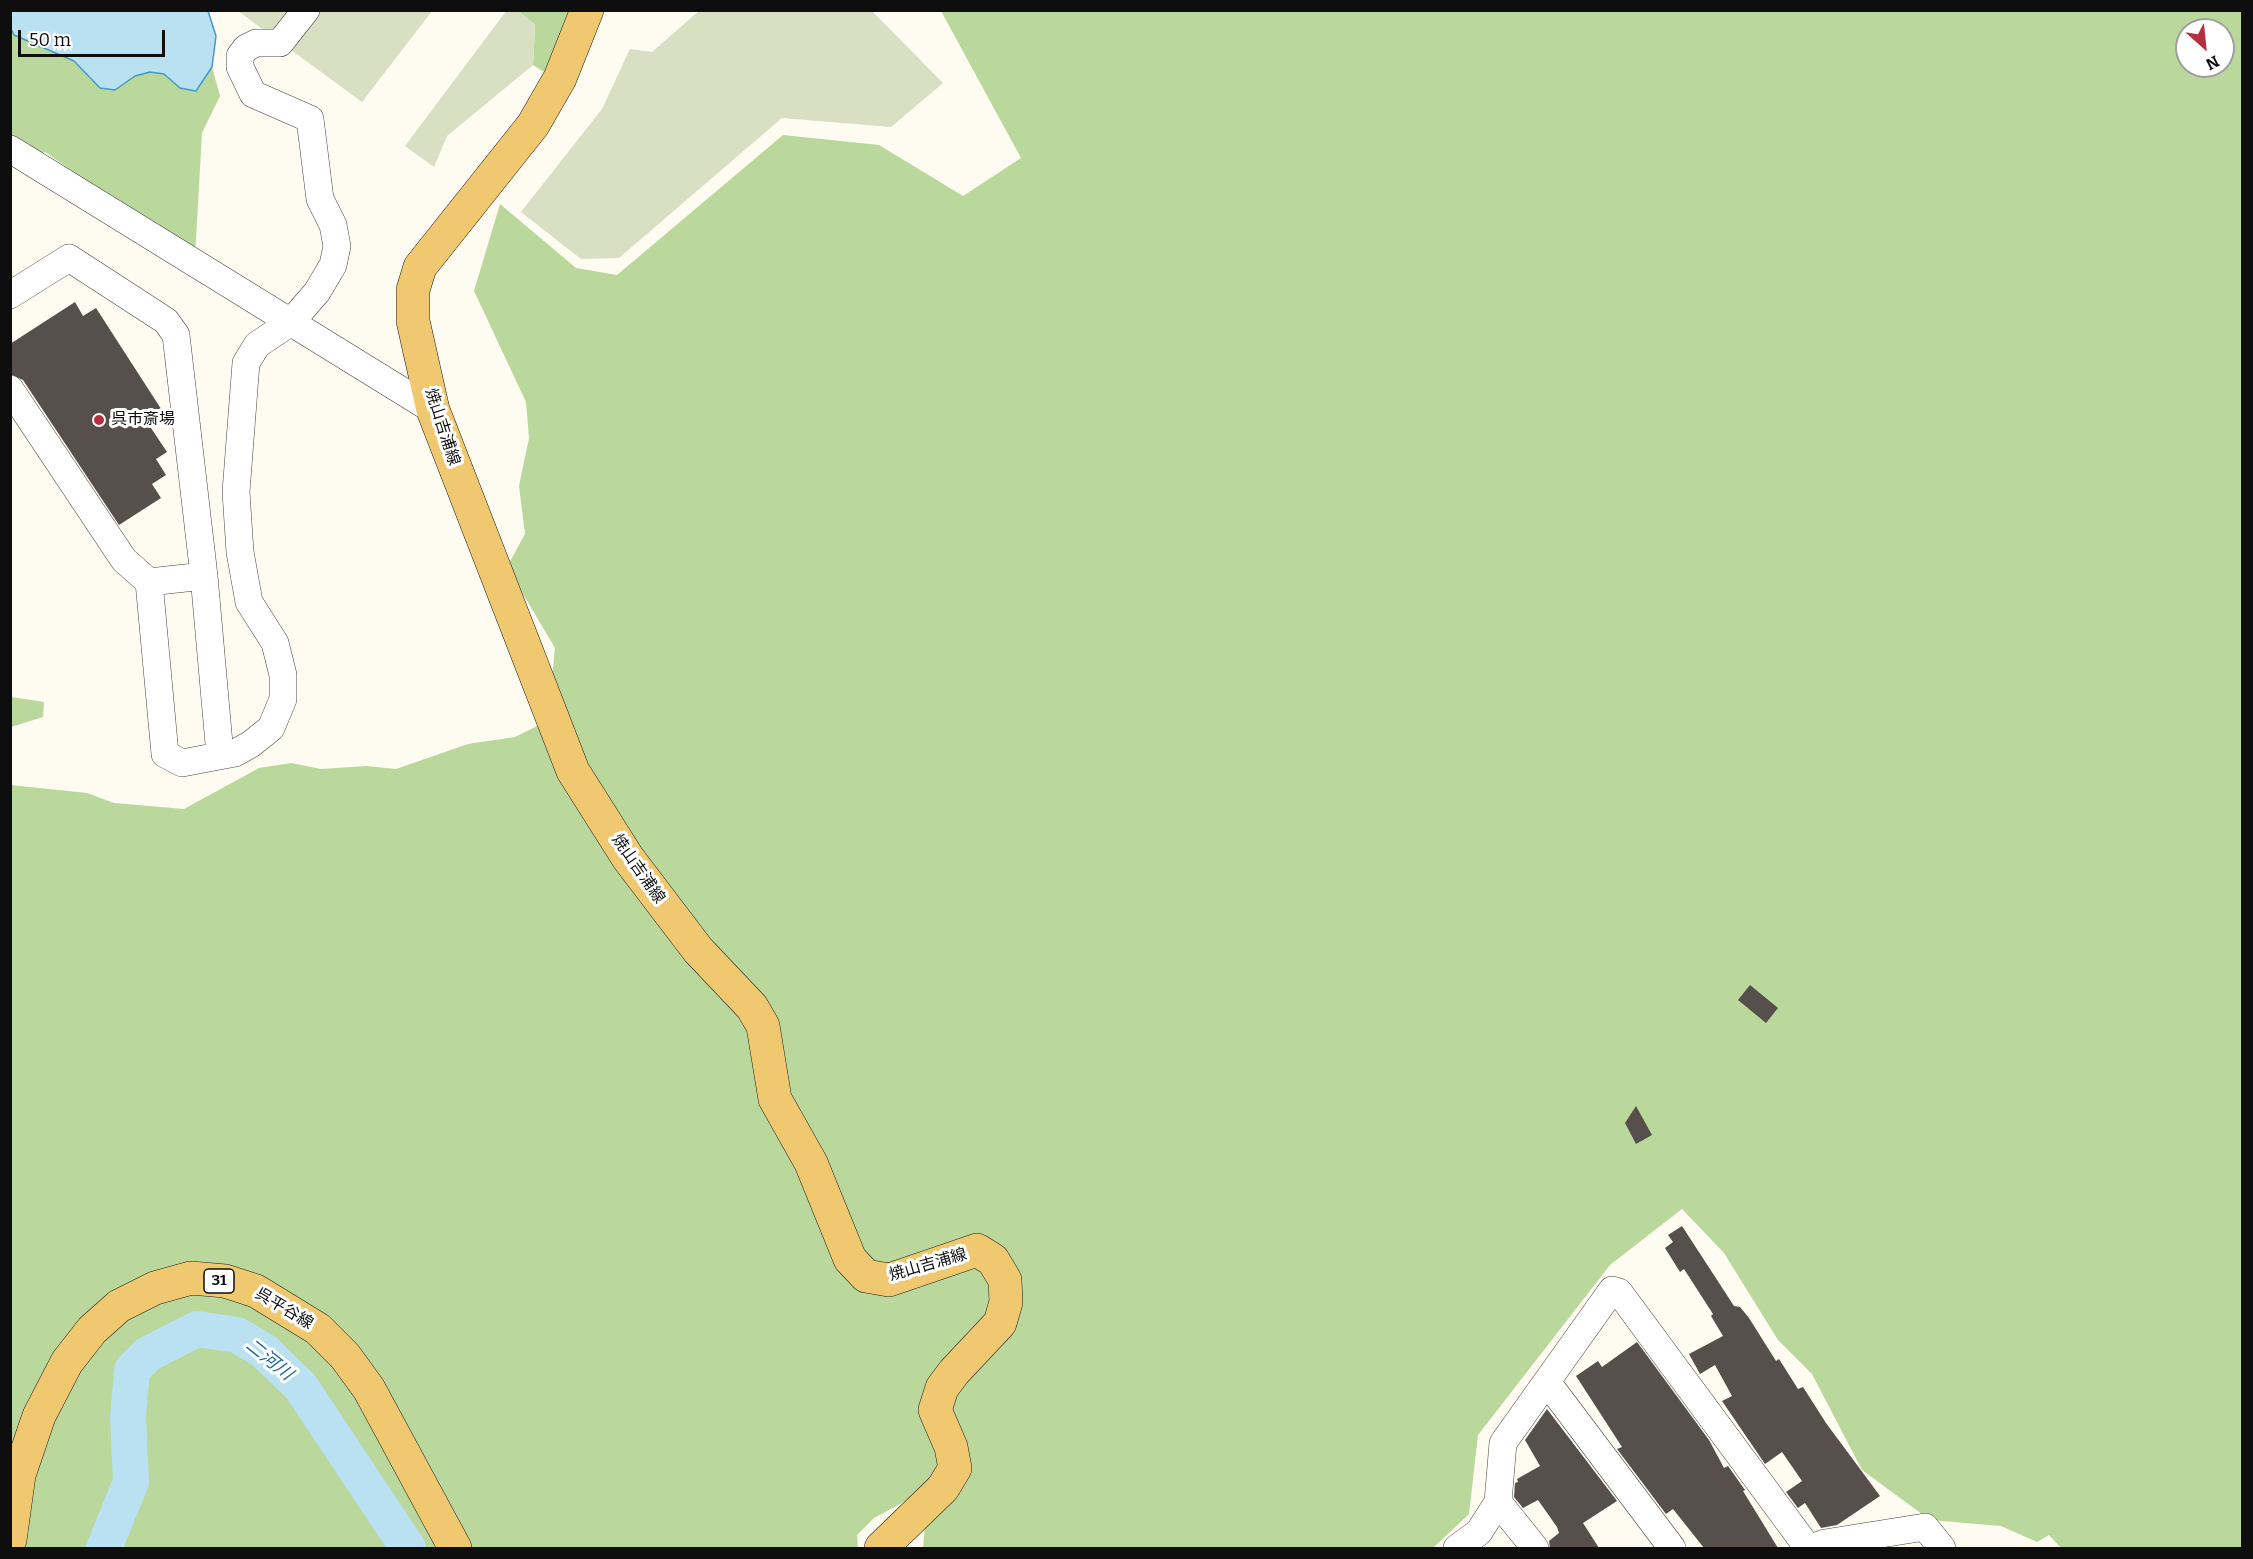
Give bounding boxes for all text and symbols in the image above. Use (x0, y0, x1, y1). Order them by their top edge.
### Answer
scale bar (21, 18, 168, 56)
north arrow (2175, 18, 2235, 78)
text: 50 m (29, 29, 71, 51)
text: N (2203, 51, 2222, 74)
street label: 焼山吉浦線 (421, 386, 463, 468)
place label: 呉市斎場 (111, 410, 175, 430)
marker: 呉市斎場 (92, 413, 106, 427)
street label: 焼山吉浦線 (607, 831, 669, 907)
street label: 焼山吉浦線 (887, 1245, 969, 1285)
road number: 31 (204, 1269, 234, 1293)
street label: 呉平谷線 (252, 1284, 316, 1334)
water label: 二河川 (241, 1335, 297, 1385)

